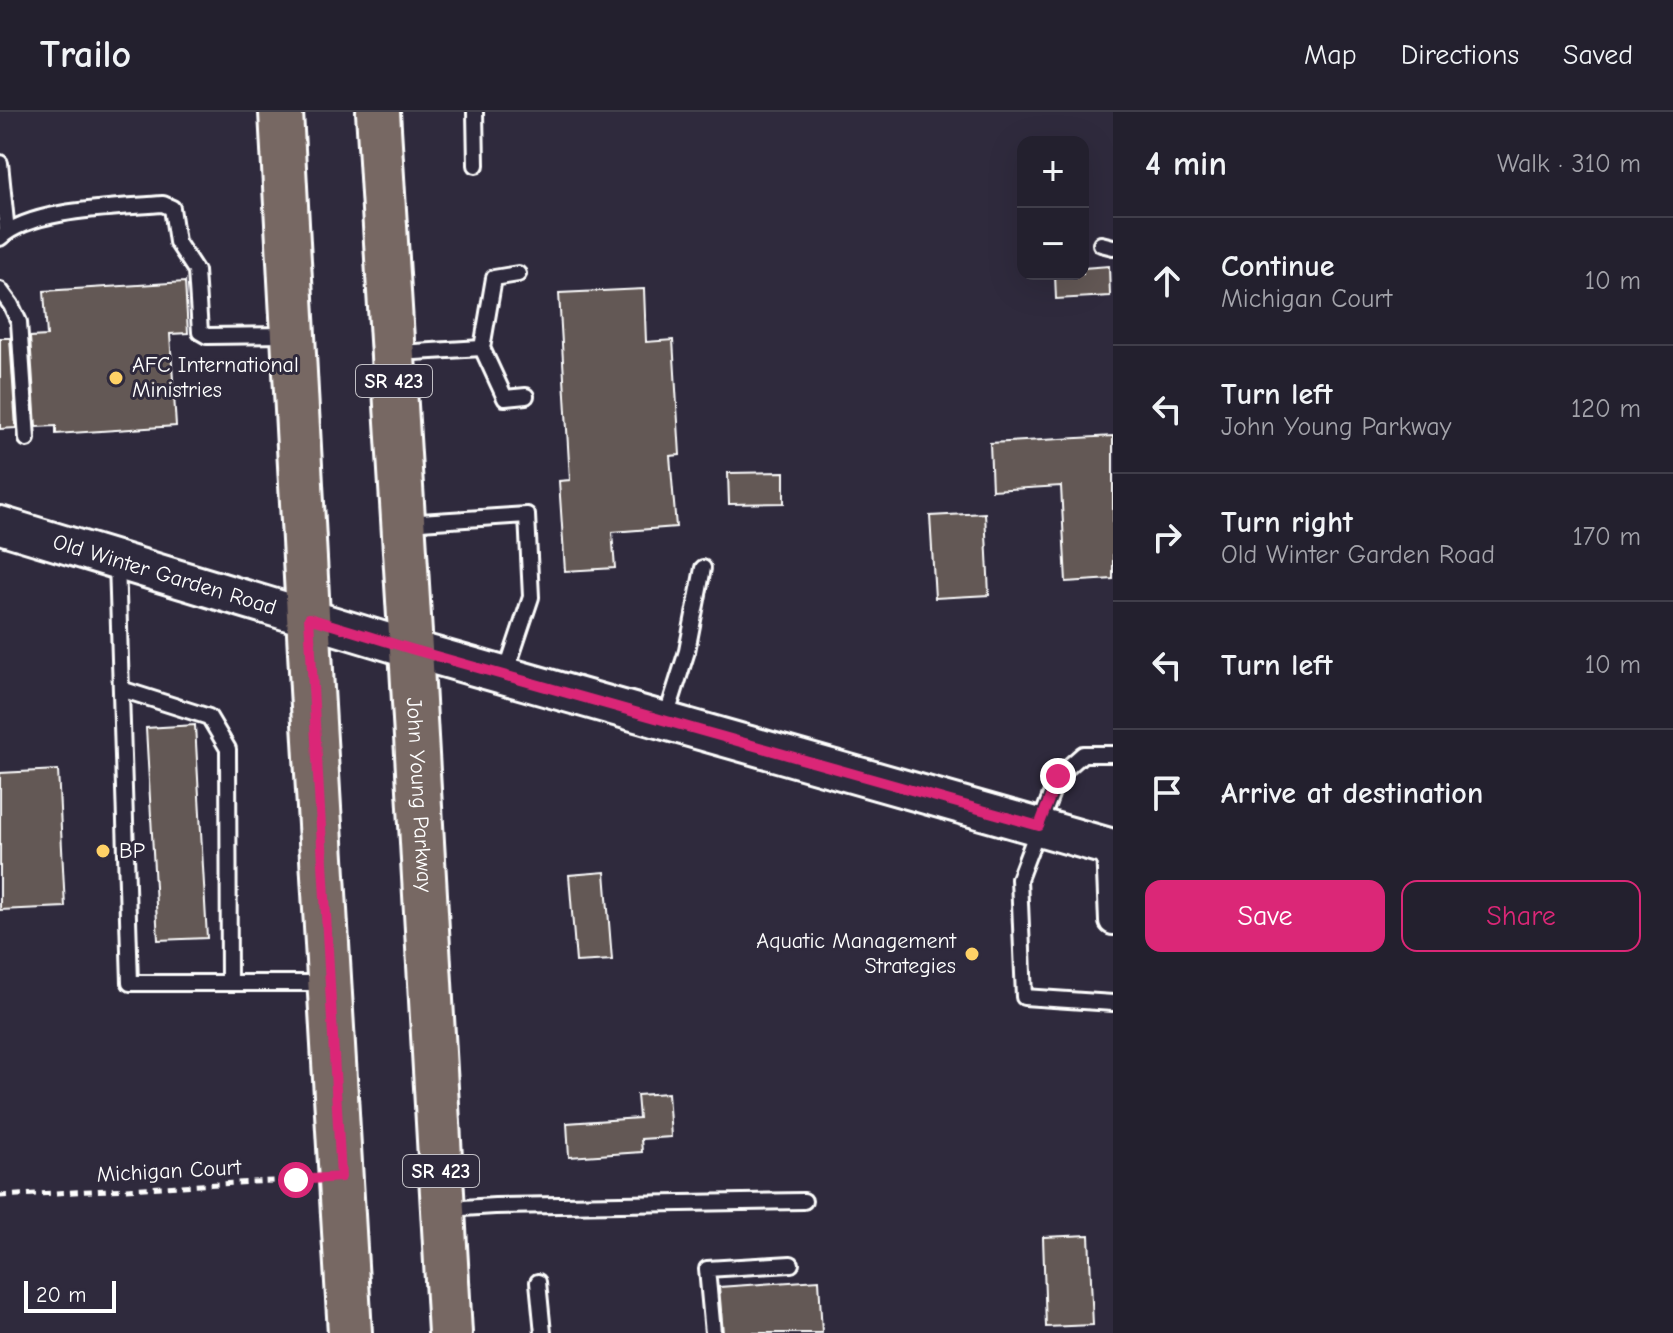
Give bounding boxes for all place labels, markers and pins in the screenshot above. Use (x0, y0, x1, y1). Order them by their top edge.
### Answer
place label: AFC International Ministries (132, 352, 299, 403)
marker: AFC International Ministries (107, 369, 125, 387)
place label: BP (119, 838, 145, 864)
marker: BP (94, 842, 112, 860)
place label: Aquatic Management Strategies (756, 928, 957, 979)
marker: Aquatic Management Strategies (963, 945, 981, 963)

